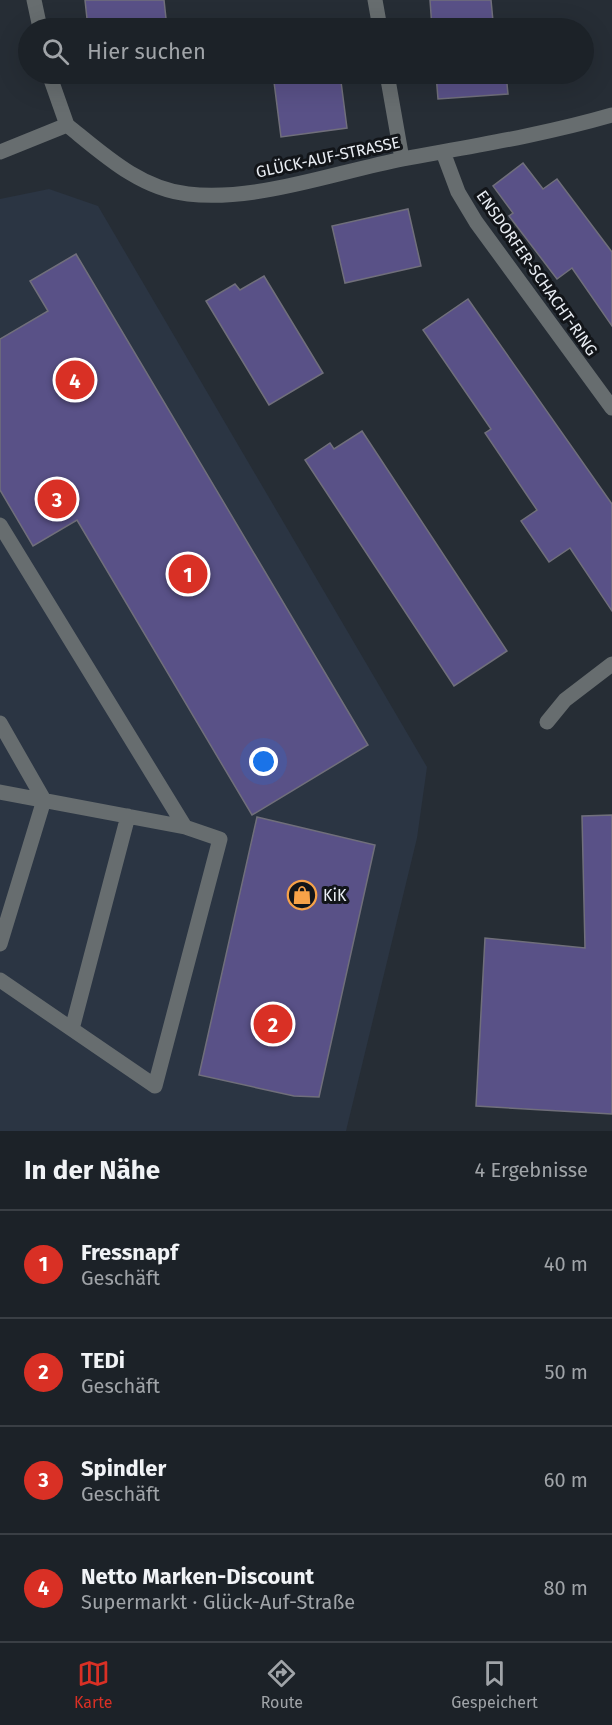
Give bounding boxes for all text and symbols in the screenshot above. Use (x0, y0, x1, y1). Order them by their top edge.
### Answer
search box (18, 18, 594, 84)
icon: search (39, 35, 72, 68)
text: Hier suchen (87, 38, 206, 65)
street label: GLÜCK-AUF-STRASSE (254, 132, 402, 182)
street label: ENSDORFER-SCHACHT-RING (473, 187, 601, 359)
pin: 4 (56, 358, 94, 403)
pin: 3 (38, 476, 76, 522)
pin: 1 (168, 552, 207, 596)
your location (249, 747, 278, 776)
shop icon: KiK (286, 879, 318, 911)
place label: KiK (323, 886, 347, 905)
pin: 2 (254, 1002, 292, 1046)
text: In der Nähe (24, 1155, 160, 1186)
text: 4 Ergebnisse (475, 1158, 588, 1182)
text: Fressnapf (81, 1239, 178, 1266)
text: 1 (39, 1252, 48, 1276)
text: 40 m (544, 1252, 588, 1276)
text: Geschäft (81, 1266, 160, 1290)
text: TEDi (81, 1347, 125, 1374)
text: 2 (38, 1360, 49, 1384)
text: 50 m (544, 1360, 588, 1384)
text: Geschäft (81, 1374, 160, 1398)
text: Spindler (81, 1455, 166, 1482)
text: 3 (38, 1468, 49, 1492)
text: 60 m (544, 1468, 588, 1492)
text: Geschäft (81, 1482, 160, 1506)
text: Netto Marken-Discount (81, 1563, 314, 1590)
text: 4 (38, 1576, 49, 1600)
text: 80 m (543, 1576, 588, 1600)
text: Supermarkt · Glück-Auf-Straße (81, 1590, 355, 1614)
tab: Karte (74, 1657, 113, 1712)
tab: Route (261, 1657, 303, 1712)
tab: Gespeichert (451, 1657, 538, 1712)

